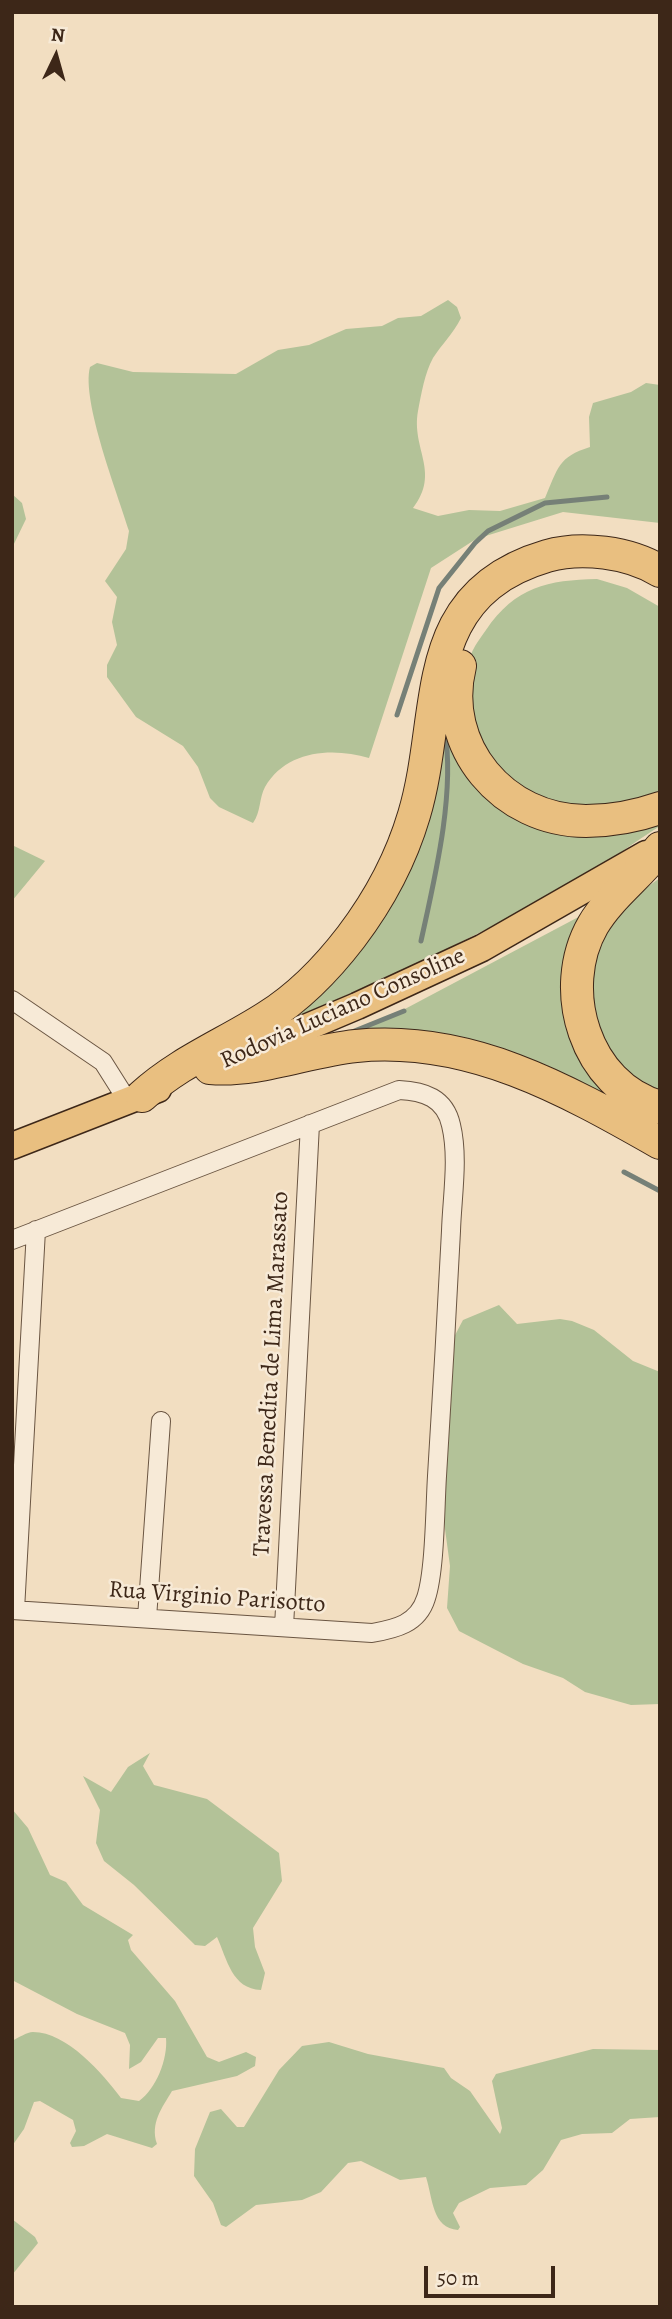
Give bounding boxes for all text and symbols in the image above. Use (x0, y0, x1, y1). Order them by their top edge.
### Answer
north arrow (21, 21, 91, 91)
text: N (50, 22, 66, 49)
street label: Rodovia Luciano Consoline (216, 942, 470, 1076)
street label: Travessa Benedita de Lima Marassato (248, 1191, 296, 1557)
street label: Rua Virginio Parisotto (108, 1576, 326, 1620)
scale bar (427, 2252, 558, 2296)
text: 50 m (437, 2264, 479, 2292)

